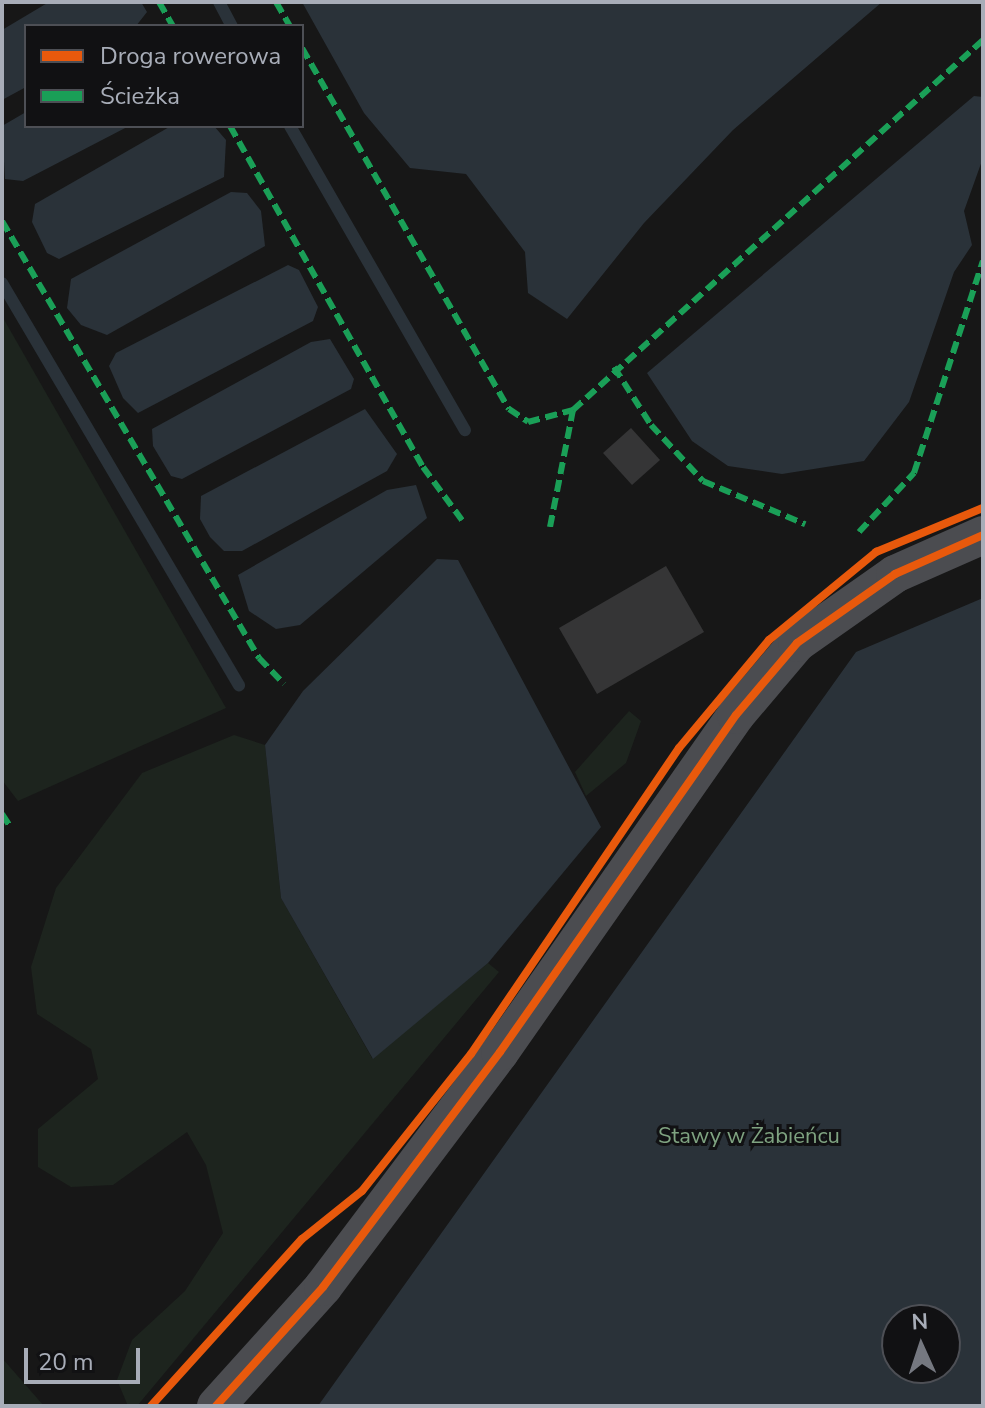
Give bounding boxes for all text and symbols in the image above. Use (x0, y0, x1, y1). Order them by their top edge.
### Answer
legend (24, 24, 304, 128)
text: Droga rowerowa (100, 40, 281, 72)
text: Ścieżka (100, 80, 180, 112)
park label: Stawy w Żabieńcu (658, 1124, 840, 1150)
north arrow (881, 1304, 961, 1384)
text: N (911, 1307, 929, 1337)
scale bar (28, 1332, 144, 1382)
text: 20 m (38, 1346, 94, 1378)

